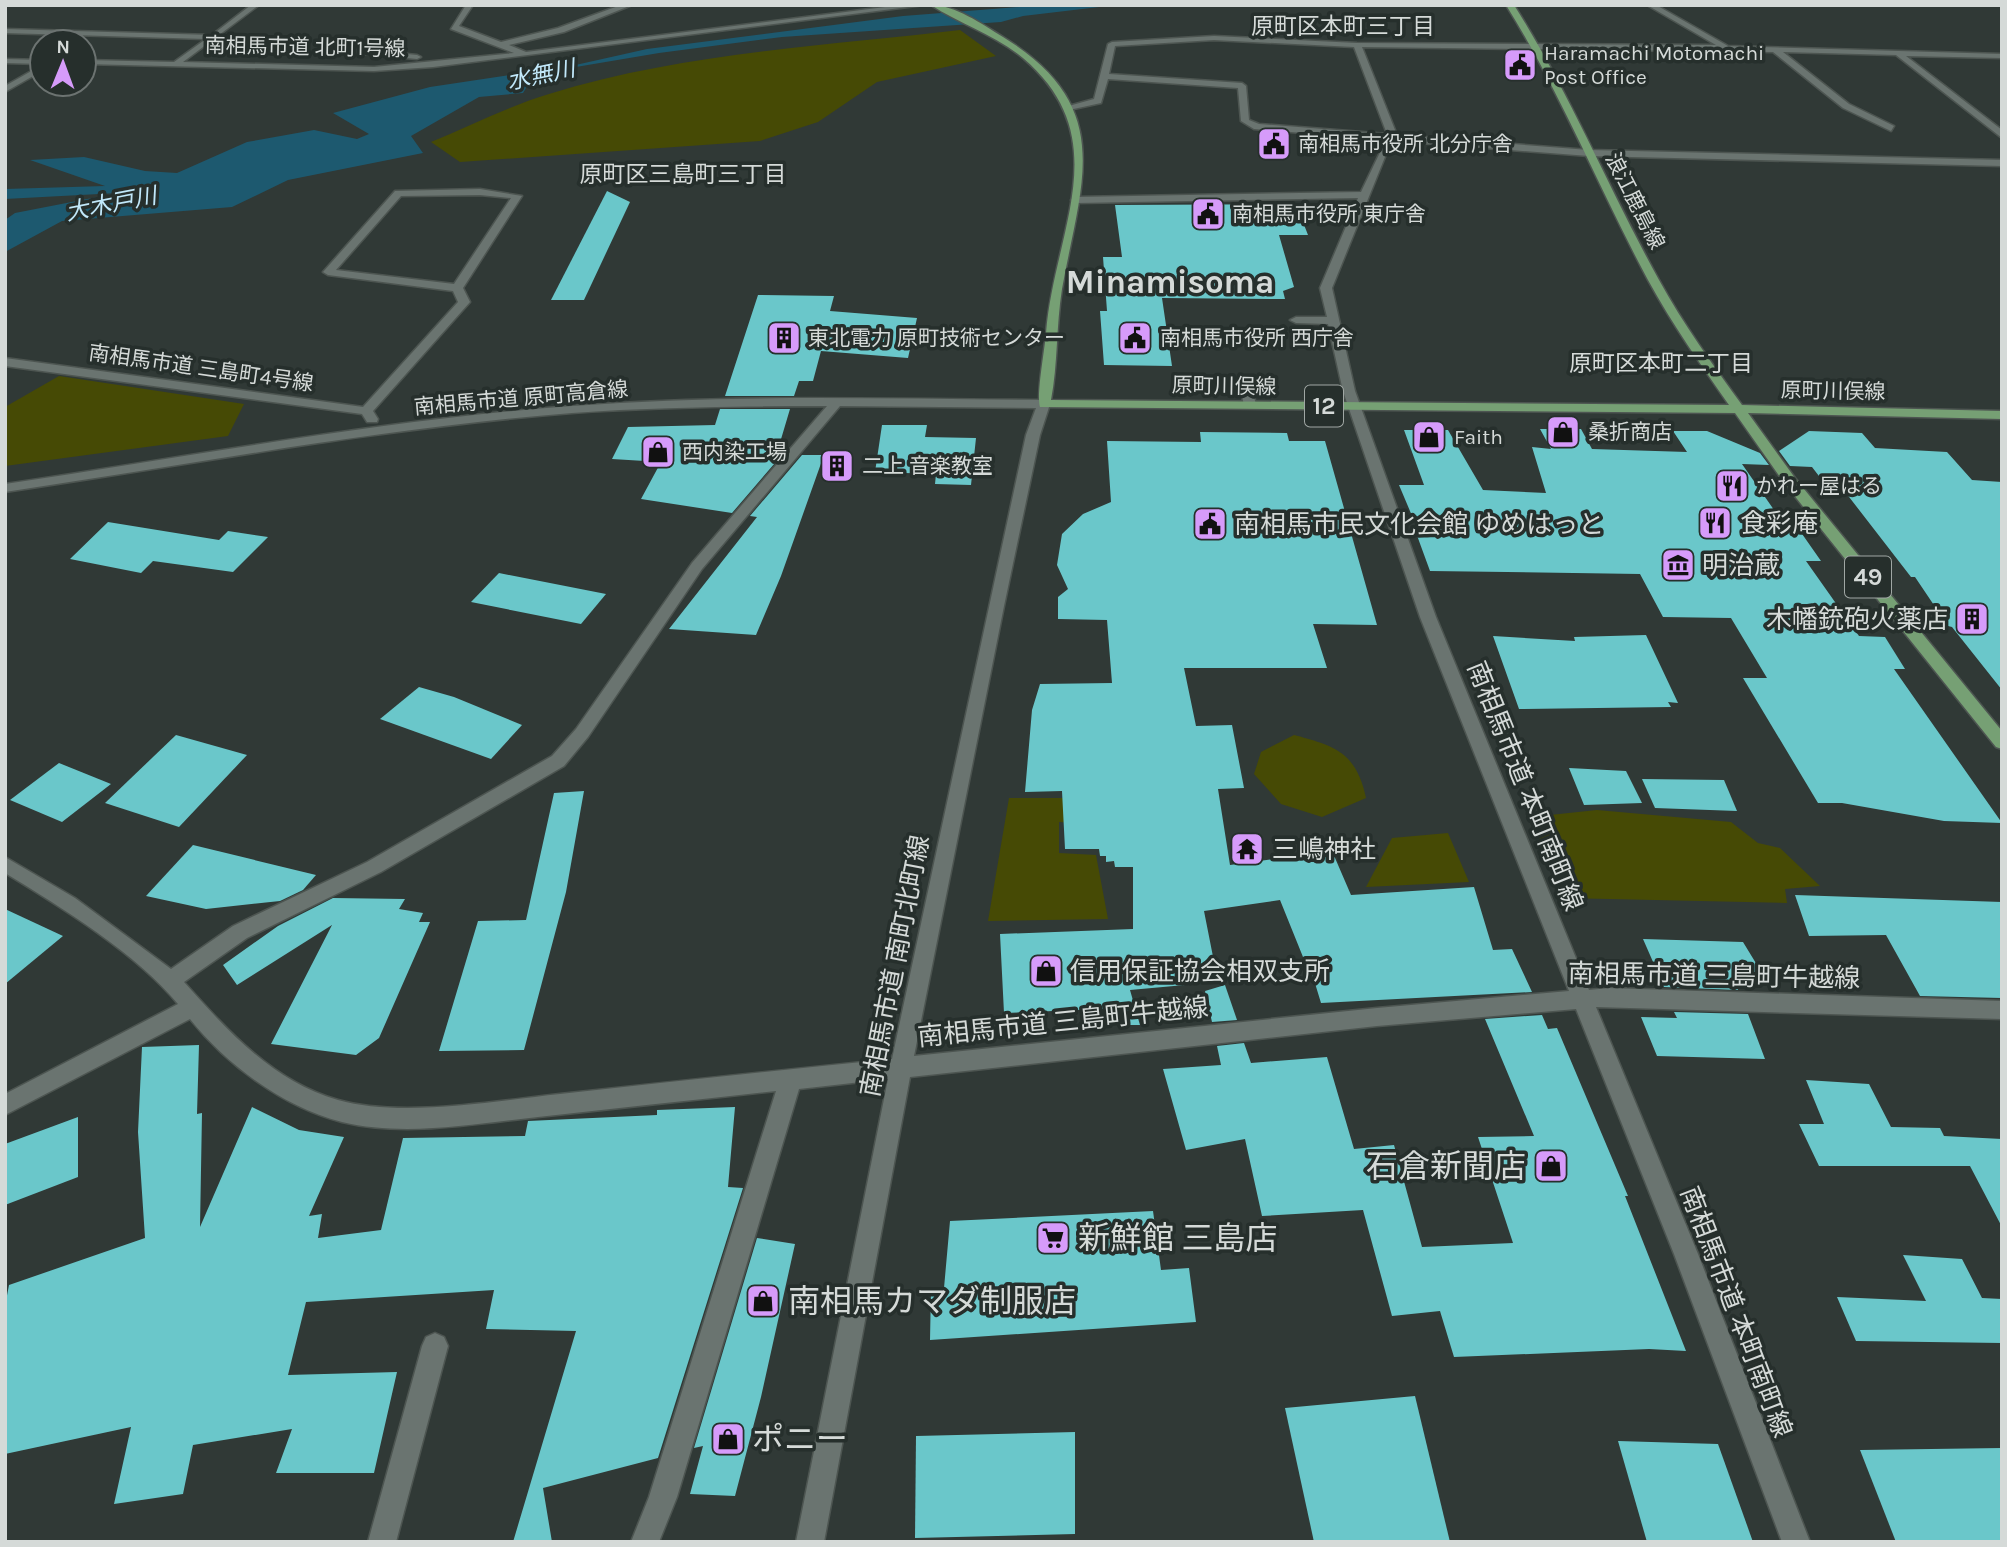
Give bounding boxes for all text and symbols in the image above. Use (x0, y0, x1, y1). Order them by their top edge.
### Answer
district label: 原町区本町三丁目 (1251, 13, 1435, 40)
north arrow (28, 28, 98, 98)
street label: 南相馬市道 北町1号線 (204, 33, 406, 61)
text: N (56, 36, 70, 58)
place label: Haramachi Motomachi Post Office (1544, 41, 1764, 89)
public building icon: Haramachi Motomachi Post Office (1501, 46, 1539, 84)
water label: 水無川 (504, 54, 580, 95)
public building icon: 南相馬市役所 北分庁舎 (1255, 125, 1293, 163)
place label: 南相馬市役所 北分庁舎 (1298, 132, 1513, 156)
street label: 浪江鹿島線 (1600, 149, 1670, 253)
district label: 原町区三島町三丁目 (580, 161, 787, 188)
water label: 大木戸川 (63, 181, 162, 226)
public building icon: 南相馬市役所 東庁舎 (1189, 195, 1227, 233)
place label: 南相馬市役所 東庁舎 (1232, 202, 1426, 226)
district label: Minamisoma (1066, 263, 1274, 301)
building icon: 東北電力 原町技術センター (765, 319, 803, 357)
public building icon: 南相馬市役所 西庁舎 (1116, 319, 1154, 357)
place label: 東北電力 原町技術センター (808, 326, 1065, 350)
place label: 南相馬市役所 西庁舎 (1160, 326, 1354, 350)
street label: 南相馬市道 三島町4号線 (87, 340, 315, 396)
district label: 原町区本町二丁目 (1569, 350, 1753, 377)
street label: 原町川俣線 (1171, 373, 1277, 399)
street label: 南相馬市道 原町高倉線 (413, 377, 629, 419)
street label: 原町川俣線 (1780, 378, 1886, 404)
road number: 12 (1305, 386, 1343, 426)
shop icon: 桑折商店 (1544, 413, 1582, 451)
shop icon: Faith (1410, 418, 1448, 456)
place label: 桑折商店 (1588, 420, 1672, 444)
place label: Faith (1454, 425, 1503, 449)
shop icon: 西内染工場 (639, 433, 677, 471)
place label: 西内染工場 (682, 440, 787, 464)
building icon: 二上 音楽教室 (818, 447, 856, 485)
place label: 二上 音楽教室 (862, 454, 993, 478)
restaurant icon: かれー屋はる (1713, 467, 1751, 505)
place label: かれー屋はる (1756, 474, 1882, 498)
restaurant icon: 食彩庵 (1696, 504, 1734, 542)
public building icon: 南相馬市民文化会館 ゆめはっと (1191, 505, 1229, 543)
place label: 食彩庵 (1740, 508, 1818, 539)
place label: 南相馬市民文化会館 ゆめはっと (1234, 509, 1604, 540)
museum icon: 明治蔵 (1659, 546, 1697, 584)
place label: 明治蔵 (1702, 550, 1780, 581)
road number: 49 (1845, 556, 1891, 598)
building icon: 木幡銃砲火薬店 (1953, 600, 1991, 638)
place label: 木幡銃砲火薬店 (1766, 604, 1948, 635)
street label: 南相馬市道 本町南町線 (1461, 657, 1589, 915)
temple icon: 三嶋神社 (1228, 830, 1266, 868)
street label: 南相馬市道 南町北町線 (854, 832, 936, 1100)
place label: 三嶋神社 (1272, 834, 1376, 865)
shop icon: 信用保証協会相双支所 (1027, 952, 1065, 990)
place label: 信用保証協会相双支所 (1070, 956, 1330, 987)
street label: 南相馬市道 三島町牛越線 (1568, 958, 1860, 994)
street label: 南相馬市道 三島町牛越線 (916, 991, 1210, 1053)
shop icon: 石倉新聞店 (1532, 1147, 1570, 1185)
place label: 石倉新聞店 (1366, 1148, 1526, 1185)
street label: 南相馬市道 本町南町線 (1674, 1182, 1798, 1442)
supermarket icon: 新鮮館 三島店 (1034, 1219, 1072, 1257)
place label: 新鮮館 三島店 (1078, 1220, 1278, 1257)
shop icon: 南相馬カマダ制服店 (744, 1282, 782, 1320)
place label: 南相馬カマダ制服店 (788, 1283, 1076, 1320)
shop icon: ポニー (709, 1420, 747, 1458)
place label: ポニー (752, 1421, 848, 1458)

